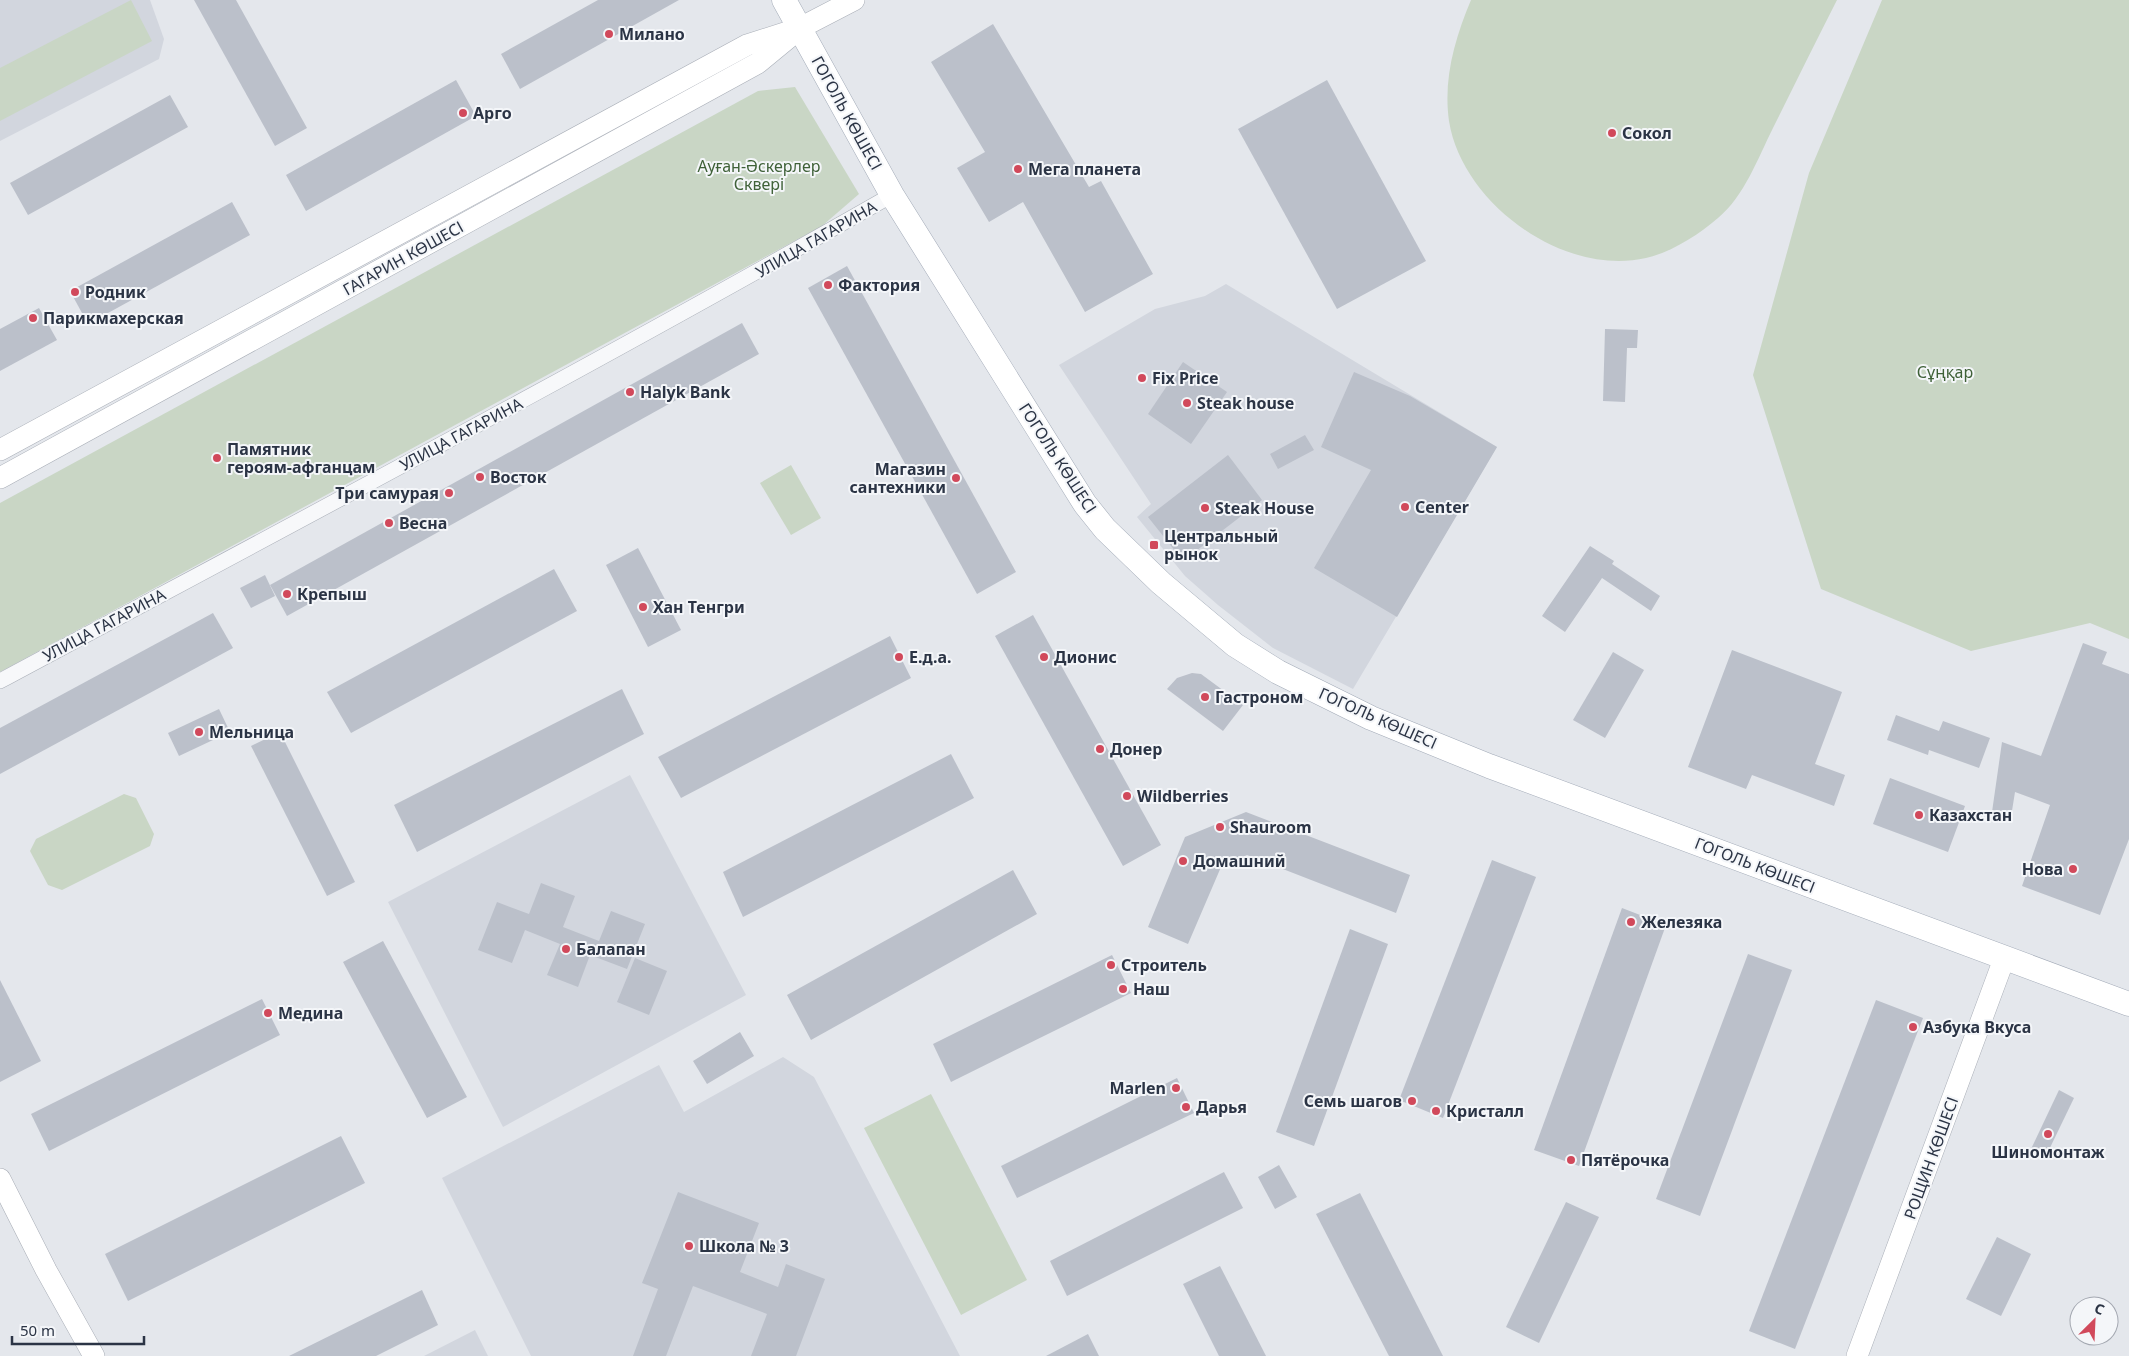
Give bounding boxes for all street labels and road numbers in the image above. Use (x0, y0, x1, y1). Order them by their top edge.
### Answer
street label: ГОГОЛЬ КӨШЕСІ (807, 52, 887, 174)
street label: УЛИЦА ГАГАРИНА (752, 195, 881, 283)
street label: ГАГАРИН КӨШЕСІ (339, 216, 467, 300)
street label: УЛИЦА ГАГАРИНА (396, 392, 527, 476)
street label: ГОГОЛЬ КӨШЕСІ (1014, 399, 1102, 517)
street label: УЛИЦА ГАГАРИНА (39, 583, 170, 667)
street label: ГОГОЛЬ КӨШЕСІ (1315, 682, 1441, 754)
street label: ГОГОЛЬ КӨШЕСІ (1692, 832, 1818, 898)
street label: РОЩИН КӨШЕСІ (1899, 1094, 1963, 1222)

